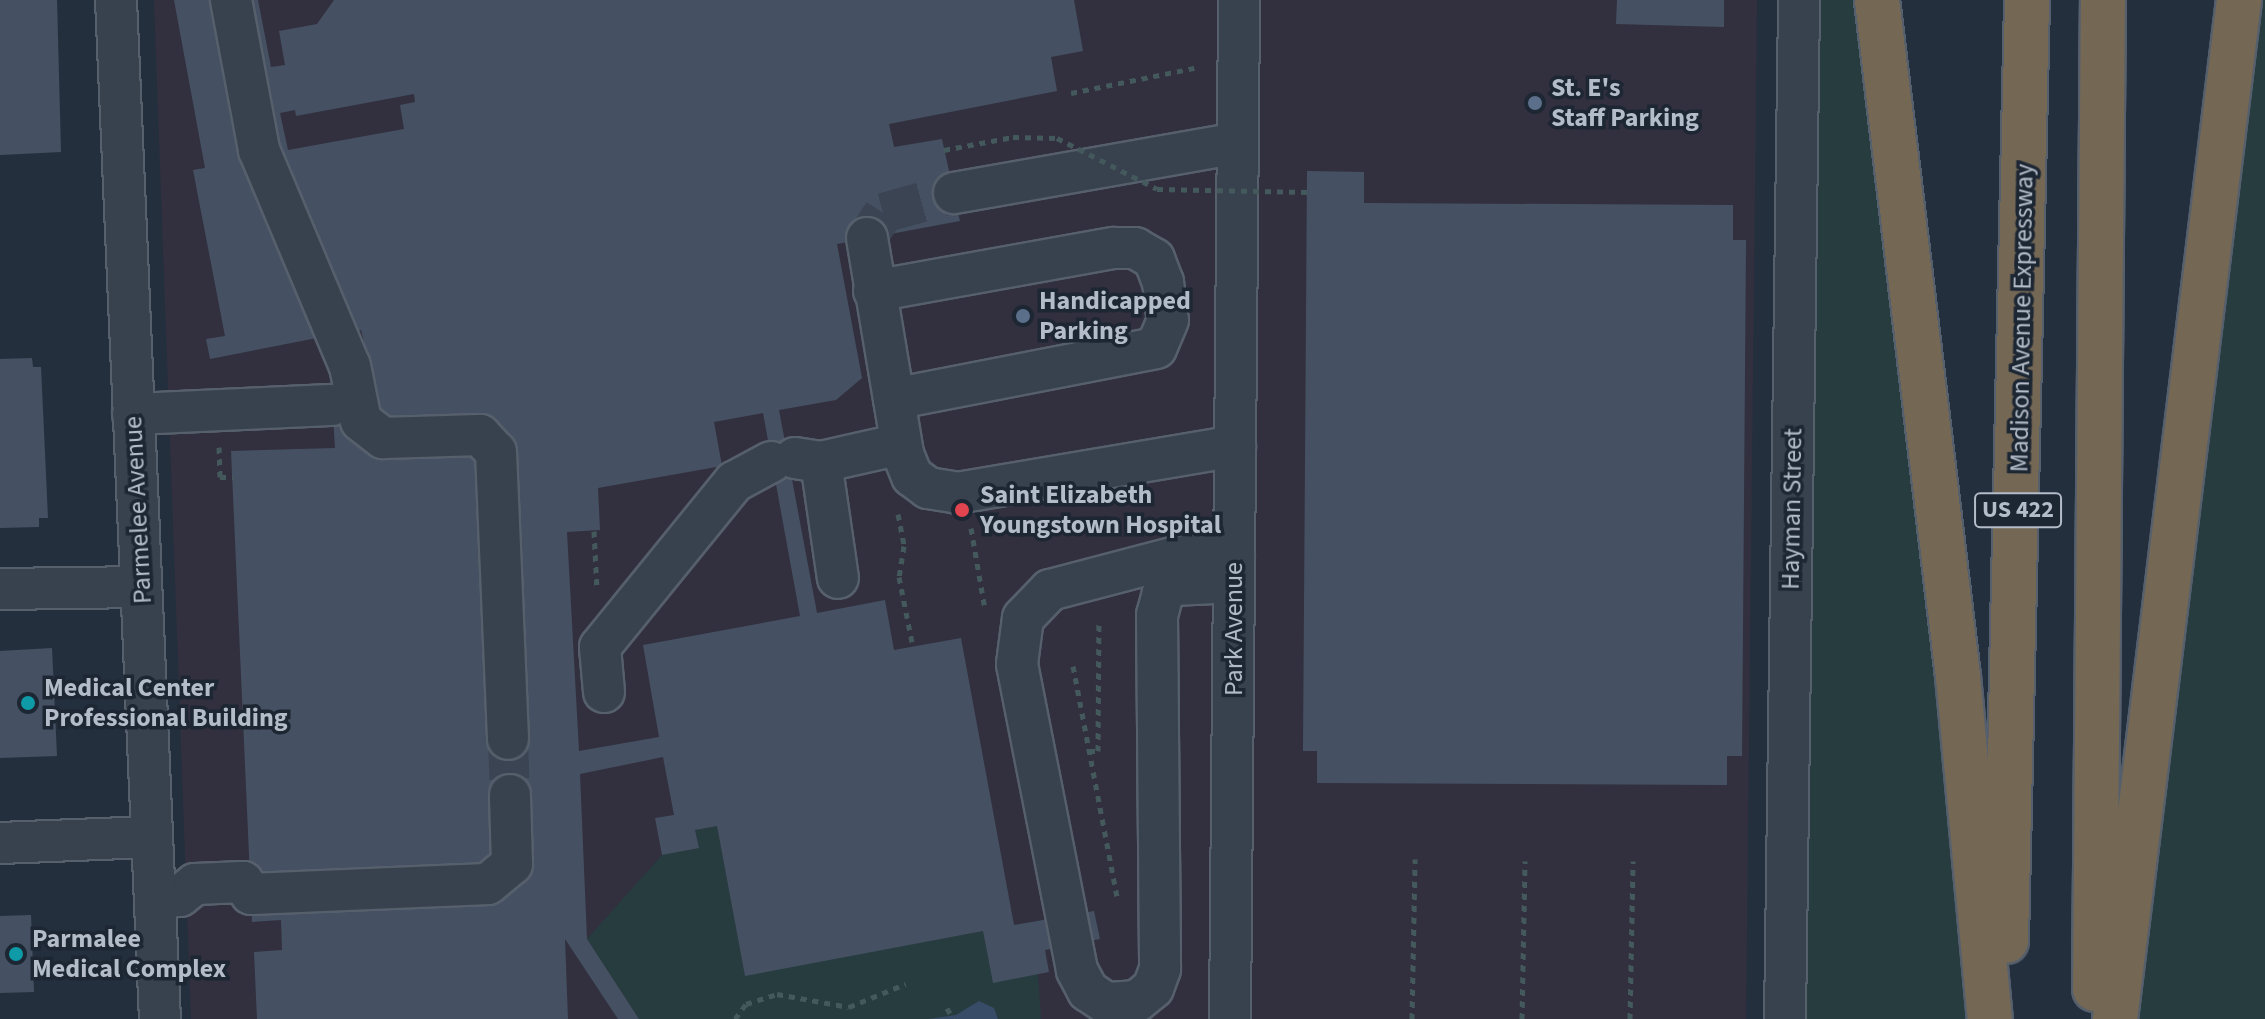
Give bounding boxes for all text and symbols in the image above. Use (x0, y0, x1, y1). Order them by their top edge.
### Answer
place label: St. E's Staff Parking (1551, 72, 1699, 134)
marker: St. E's Staff Parking (1526, 94, 1544, 112)
street label: Madison Avenue Expressway (2004, 163, 2040, 473)
place label: Handicapped Parking (1039, 285, 1191, 346)
marker: Handicapped Parking (1014, 307, 1032, 325)
street label: Parmelee Avenue (118, 415, 158, 605)
street label: Hayman Street (1775, 428, 1809, 590)
place label: Saint Elizabeth Youngstown Hospital (980, 479, 1221, 540)
road number: US 422 (1974, 490, 2062, 530)
marker: Saint Elizabeth Youngstown Hospital (951, 499, 973, 521)
street label: Park Avenue (1218, 562, 1250, 696)
place label: Medical Center Professional Building (44, 672, 288, 734)
marker: Medical Center Professional Building (19, 694, 37, 712)
place label: Parmalee Medical Complex (32, 923, 226, 984)
marker: Parmalee Medical Complex (7, 945, 25, 963)

